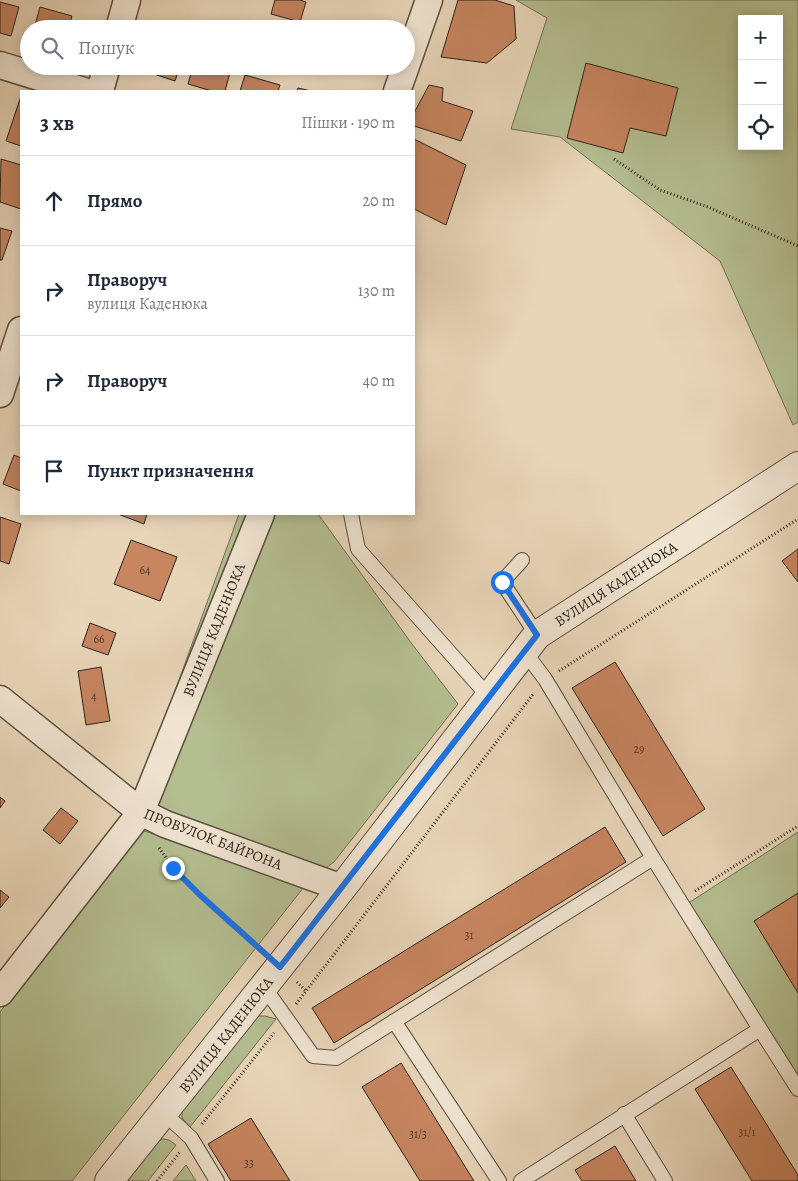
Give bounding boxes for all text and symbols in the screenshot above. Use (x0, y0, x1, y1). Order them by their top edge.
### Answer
map controls (738, 15, 783, 150)
button: + (738, 15, 783, 60)
search box (20, 20, 415, 75)
icon: search (38, 34, 66, 62)
text: Пошук (78, 35, 135, 61)
button: − (738, 60, 783, 105)
button: locate (738, 105, 783, 150)
text: 3 хв (40, 109, 74, 137)
text: Пішки · 190 m (301, 112, 395, 134)
icon: ahead (40, 187, 68, 215)
text: Прямо (87, 188, 142, 214)
text: 20 m (362, 190, 395, 212)
text: Праворуч (87, 267, 167, 293)
icon: right (40, 277, 68, 305)
text: 130 m (358, 280, 395, 302)
text: вулиця Каденюка (87, 293, 208, 315)
icon: right (40, 367, 68, 395)
text: Праворуч (87, 368, 167, 394)
text: 40 m (363, 370, 395, 392)
icon: arrive (40, 457, 68, 485)
text: Пункт призначення (87, 458, 254, 484)
street label: ВУЛИЦЯ КАДЕНЮКА (551, 537, 681, 631)
street label: ВУЛИЦЯ КАДЕНЮКА (178, 560, 250, 700)
house number: 64 (140, 562, 151, 578)
route start (491, 571, 514, 594)
house number: 66 (93, 631, 105, 647)
house number: 4 (91, 688, 97, 704)
house number: 29 (633, 741, 645, 757)
street label: ПРОВУЛОК БАЙРОНА (141, 803, 285, 875)
route end (162, 857, 185, 880)
house number: 31 (464, 927, 474, 943)
street label: ВУЛИЦЯ КАДЕНЮКА (174, 973, 278, 1097)
house number: 31/1 (738, 1124, 756, 1140)
house number: 31/3 (409, 1126, 427, 1142)
house number: 33 (244, 1155, 254, 1171)

